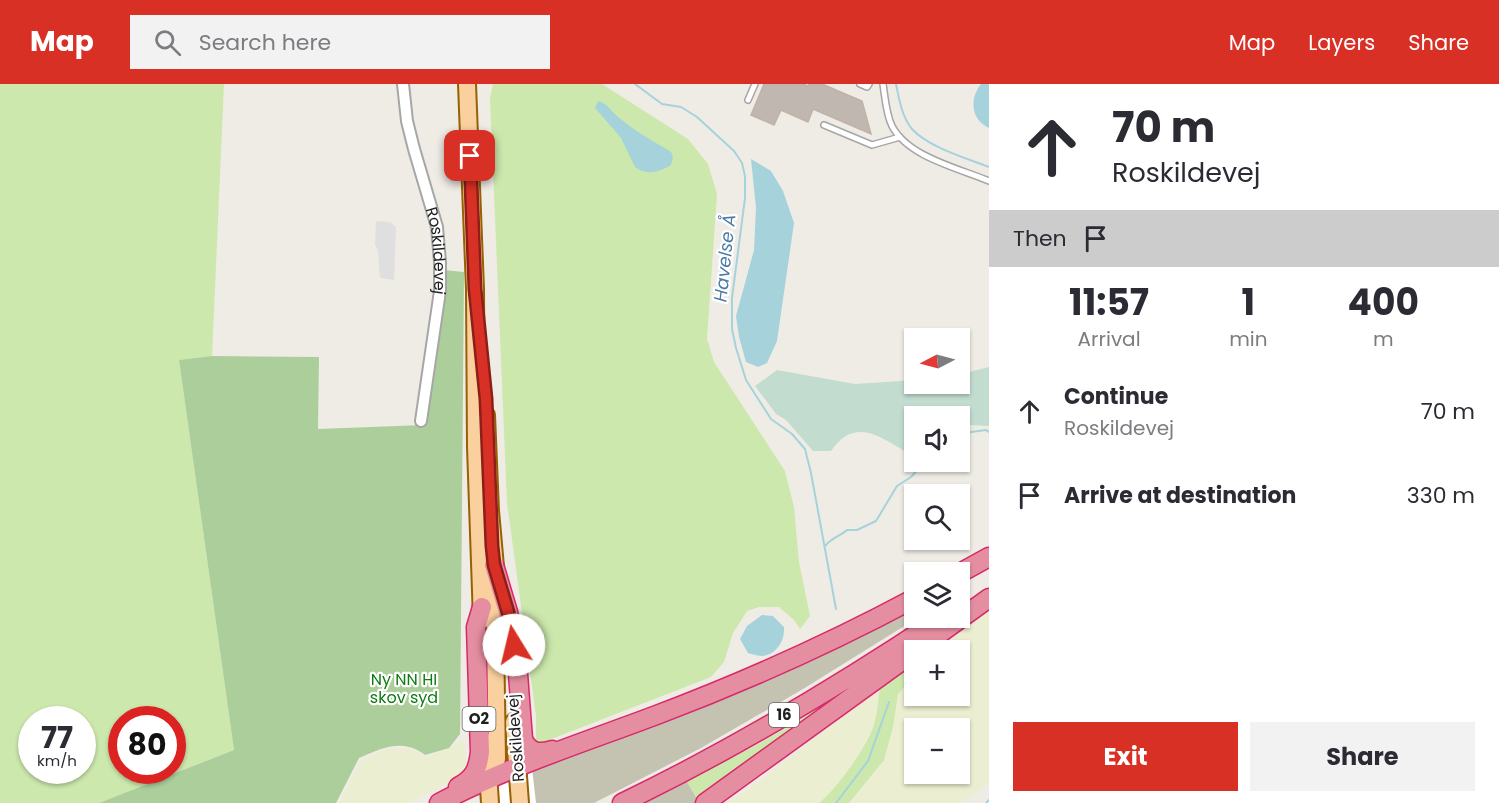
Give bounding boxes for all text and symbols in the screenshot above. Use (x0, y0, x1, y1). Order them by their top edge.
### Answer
search box (130, 15, 550, 69)
text: Map (30, 22, 94, 61)
icon: search (151, 26, 184, 59)
text: Search here (199, 27, 331, 58)
text: Map (1229, 28, 1275, 57)
text: Layers (1308, 28, 1375, 57)
text: Share (1408, 28, 1469, 57)
text: 70 m (1112, 98, 1215, 157)
icon: ahead (1013, 108, 1091, 186)
pin (444, 130, 495, 181)
icon: arrive (453, 139, 486, 172)
text: Roskildevej (1112, 154, 1261, 191)
street label: Roskildevej (420, 204, 451, 296)
water label: Havelse Å (707, 213, 742, 303)
icon: arrive (1079, 222, 1112, 255)
text: Then (1013, 223, 1067, 254)
text: 11:57 (1069, 277, 1149, 328)
text: 1 (1242, 277, 1255, 328)
text: 400 (1348, 277, 1419, 328)
text: Arrival (1078, 325, 1141, 353)
text: min (1229, 325, 1267, 353)
text: m (1373, 325, 1394, 353)
north arrow (904, 328, 970, 394)
map controls (904, 328, 970, 784)
text: Continue (1064, 381, 1168, 412)
icon: ahead (1013, 395, 1046, 428)
text: 70 m (1421, 396, 1475, 427)
button: sound (904, 406, 970, 472)
text: Roskildevej (1064, 414, 1174, 442)
icon: arrive (1013, 479, 1046, 512)
text: Arrive at destination (1064, 480, 1296, 511)
text: 330 m (1407, 480, 1475, 511)
button: search (904, 484, 970, 550)
button: layers (904, 562, 970, 628)
position arrow (482, 613, 546, 677)
button: + (904, 640, 970, 706)
park label: Ny NN HI skov syd (370, 668, 438, 709)
street label: Roskildevej (501, 693, 530, 783)
road number: 16 (769, 703, 799, 727)
speed limit sign: 80 (108, 706, 186, 784)
road number: O2 (462, 707, 496, 731)
text: 77 (41, 716, 73, 759)
button: − (904, 718, 970, 784)
button: Exit (1013, 722, 1238, 791)
button: Share (1250, 722, 1475, 791)
text: km/h (37, 750, 77, 771)

